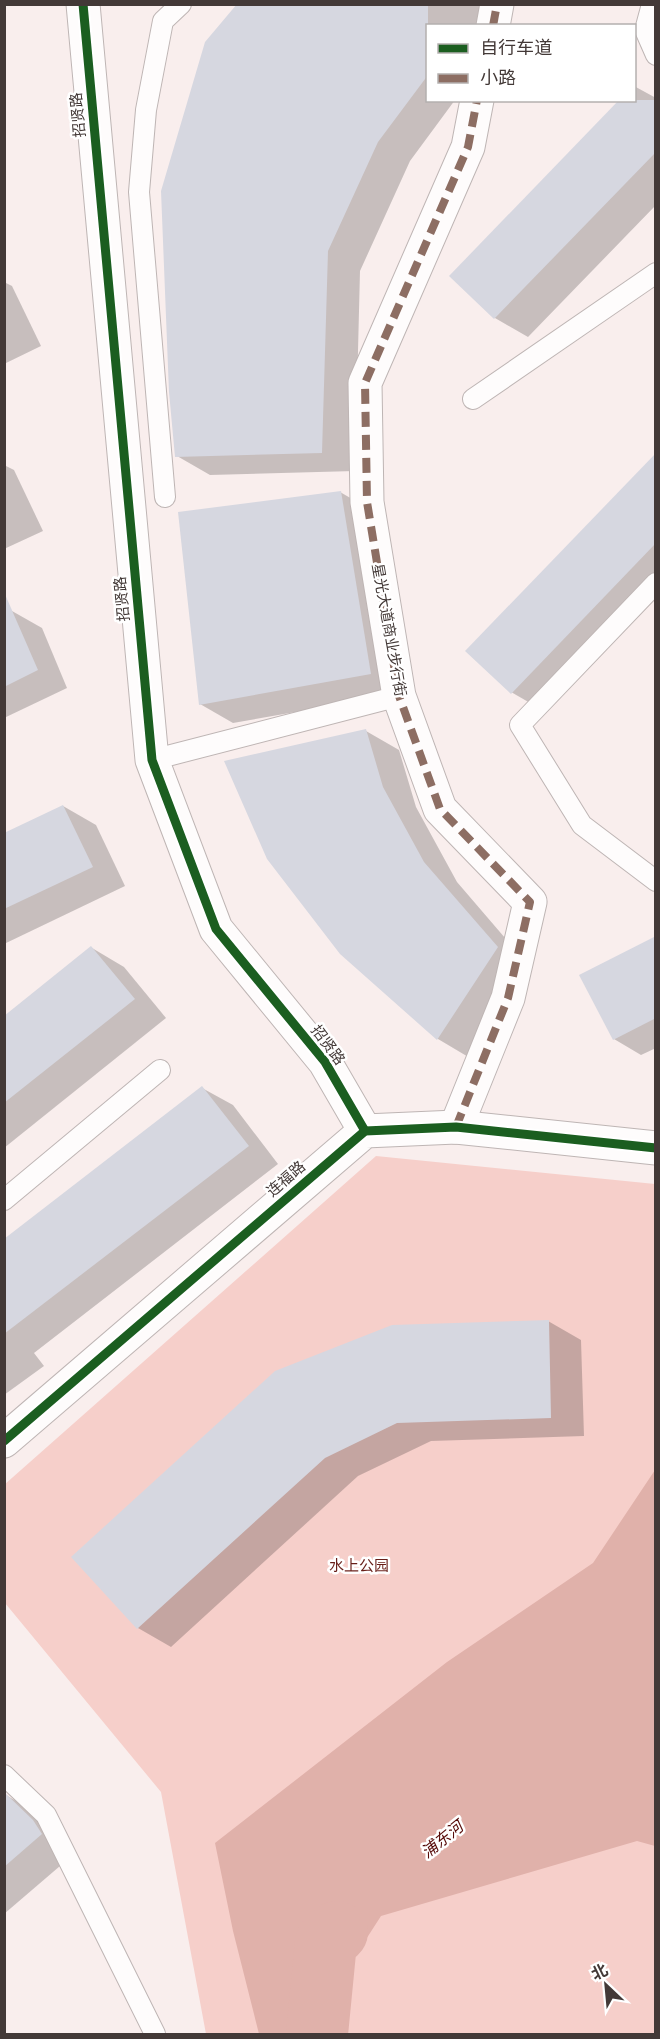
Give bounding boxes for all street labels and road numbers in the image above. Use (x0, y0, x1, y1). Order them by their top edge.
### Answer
street label: 招贤路 (66, 92, 89, 138)
street label: 星光大道商业步行街 (368, 562, 411, 698)
street label: 招贤路 (110, 576, 133, 622)
street label: 招贤路 (307, 1021, 350, 1068)
street label: 连福路 (262, 1157, 309, 1201)

